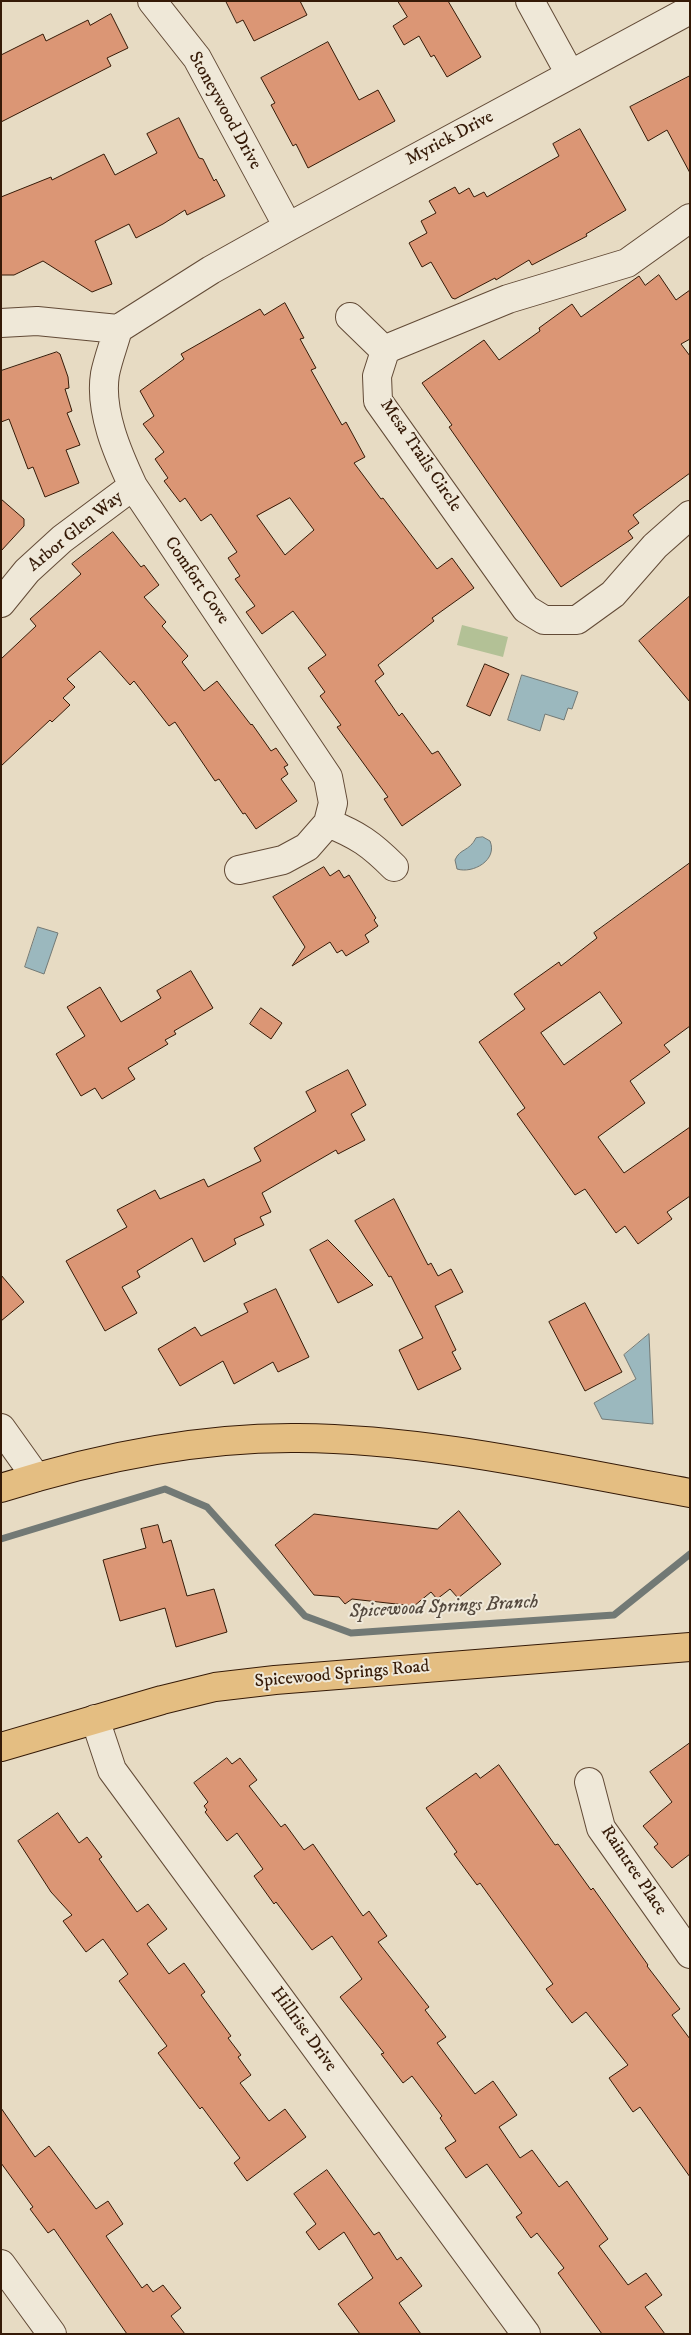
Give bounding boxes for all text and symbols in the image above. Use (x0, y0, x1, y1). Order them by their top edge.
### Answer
street label: Stoneywood Drive (183, 48, 265, 174)
street label: Myrick Drive (402, 107, 498, 171)
street label: Mesa Trails Circle (374, 396, 466, 516)
street label: Arbor Glen Way (24, 487, 128, 577)
street label: Comfort Cove (159, 533, 233, 629)
water label: Spicewood Springs Branch (349, 1592, 539, 1624)
street label: Spicewood Springs Road (254, 1657, 430, 1693)
street label: Raintree Place (595, 1822, 671, 1920)
street label: Hillrise Drive (265, 1983, 341, 2077)

